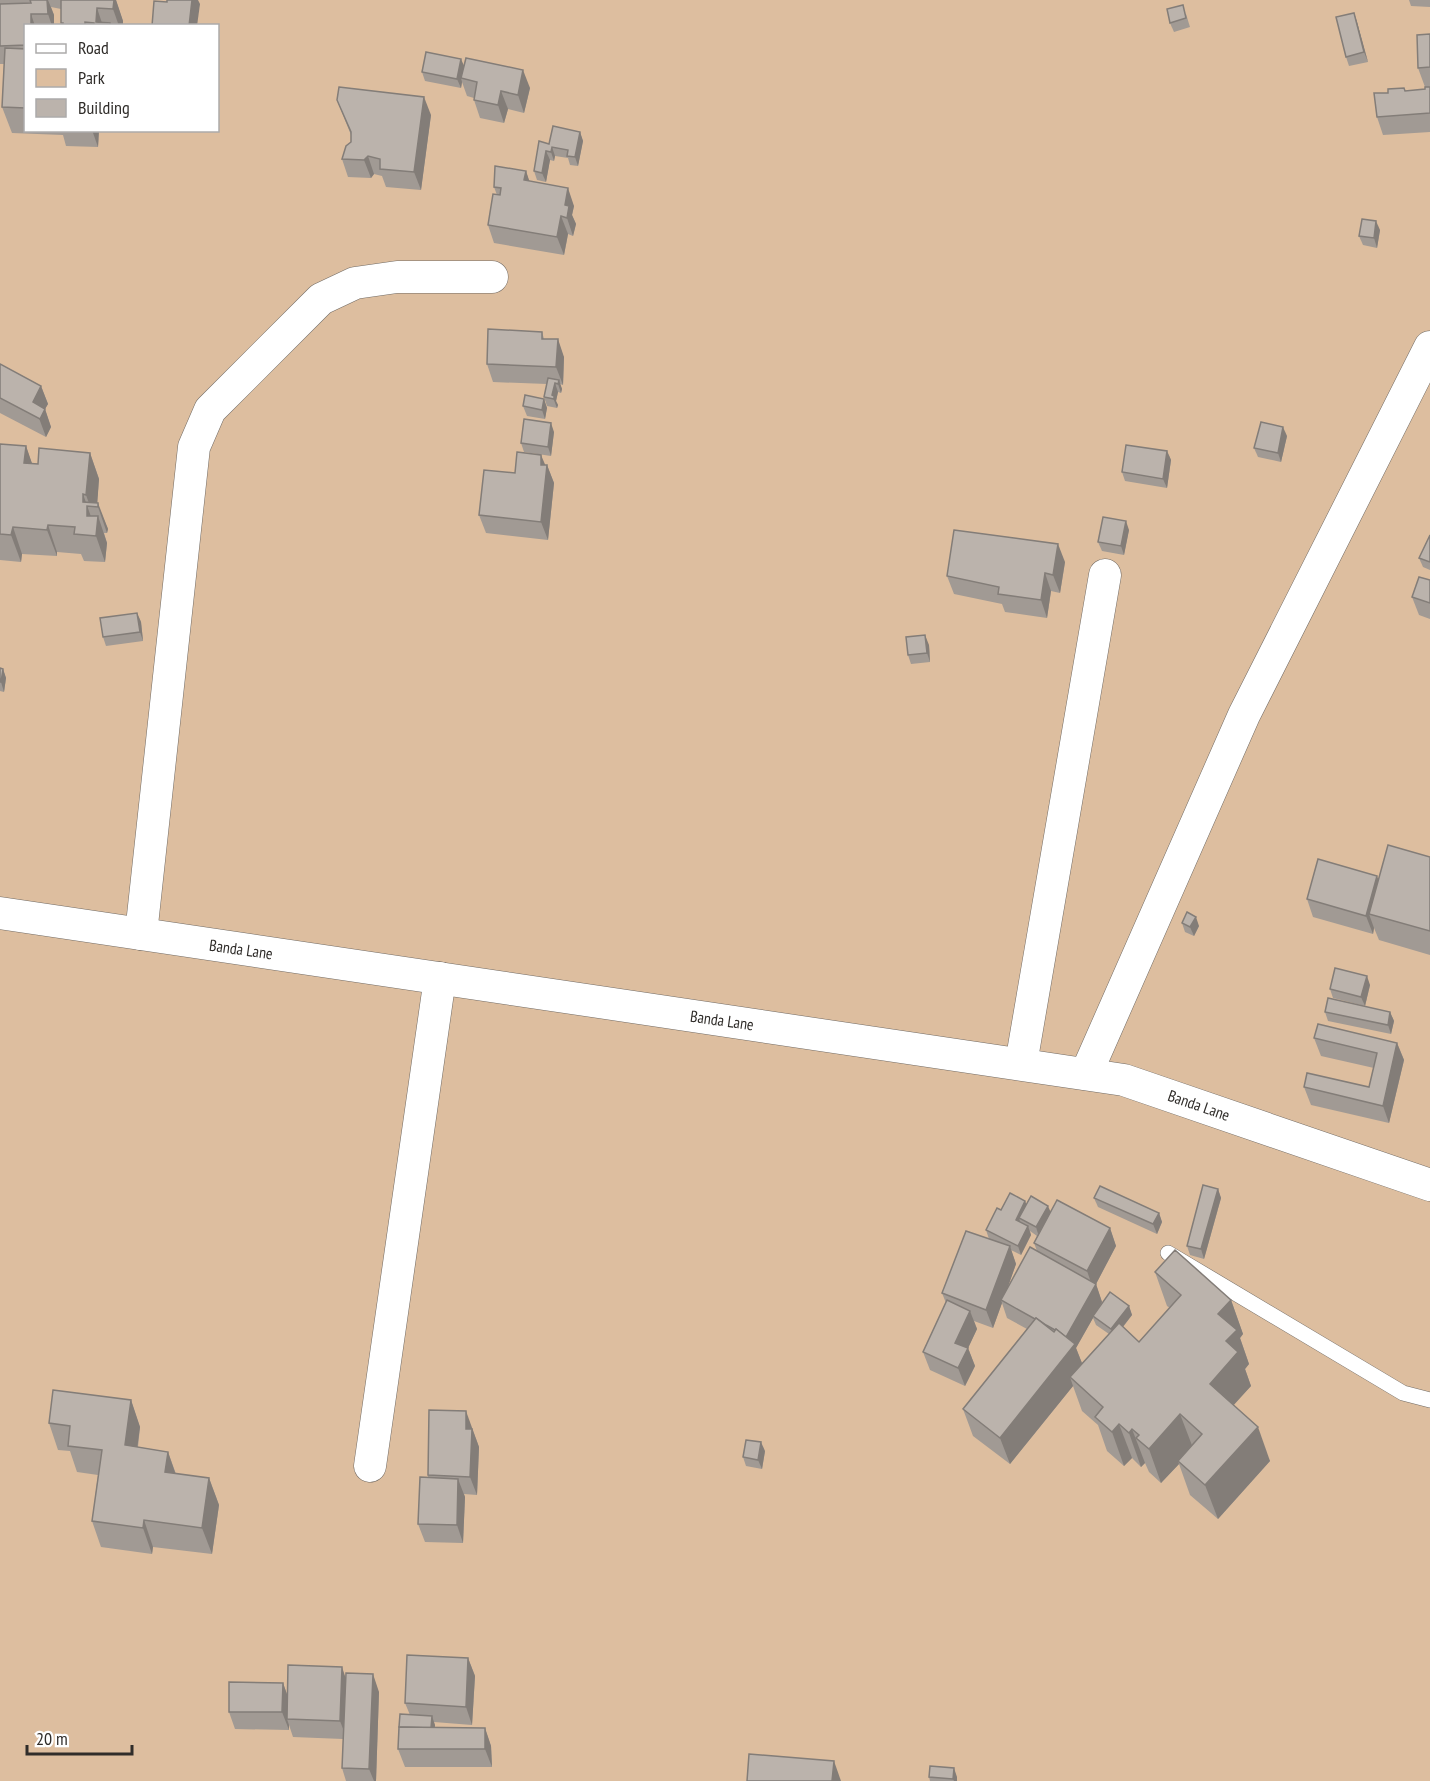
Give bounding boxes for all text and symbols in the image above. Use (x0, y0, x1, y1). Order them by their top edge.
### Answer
legend (24, 24, 219, 132)
text: Road (78, 36, 109, 59)
text: Park (78, 66, 105, 89)
text: Building (78, 96, 130, 119)
street label: Banda Lane (208, 935, 274, 963)
street label: Banda Lane (689, 1006, 755, 1034)
street label: Banda Lane (1165, 1085, 1233, 1125)
scale bar (27, 1718, 132, 1756)
text: 20 m (36, 1727, 68, 1750)

